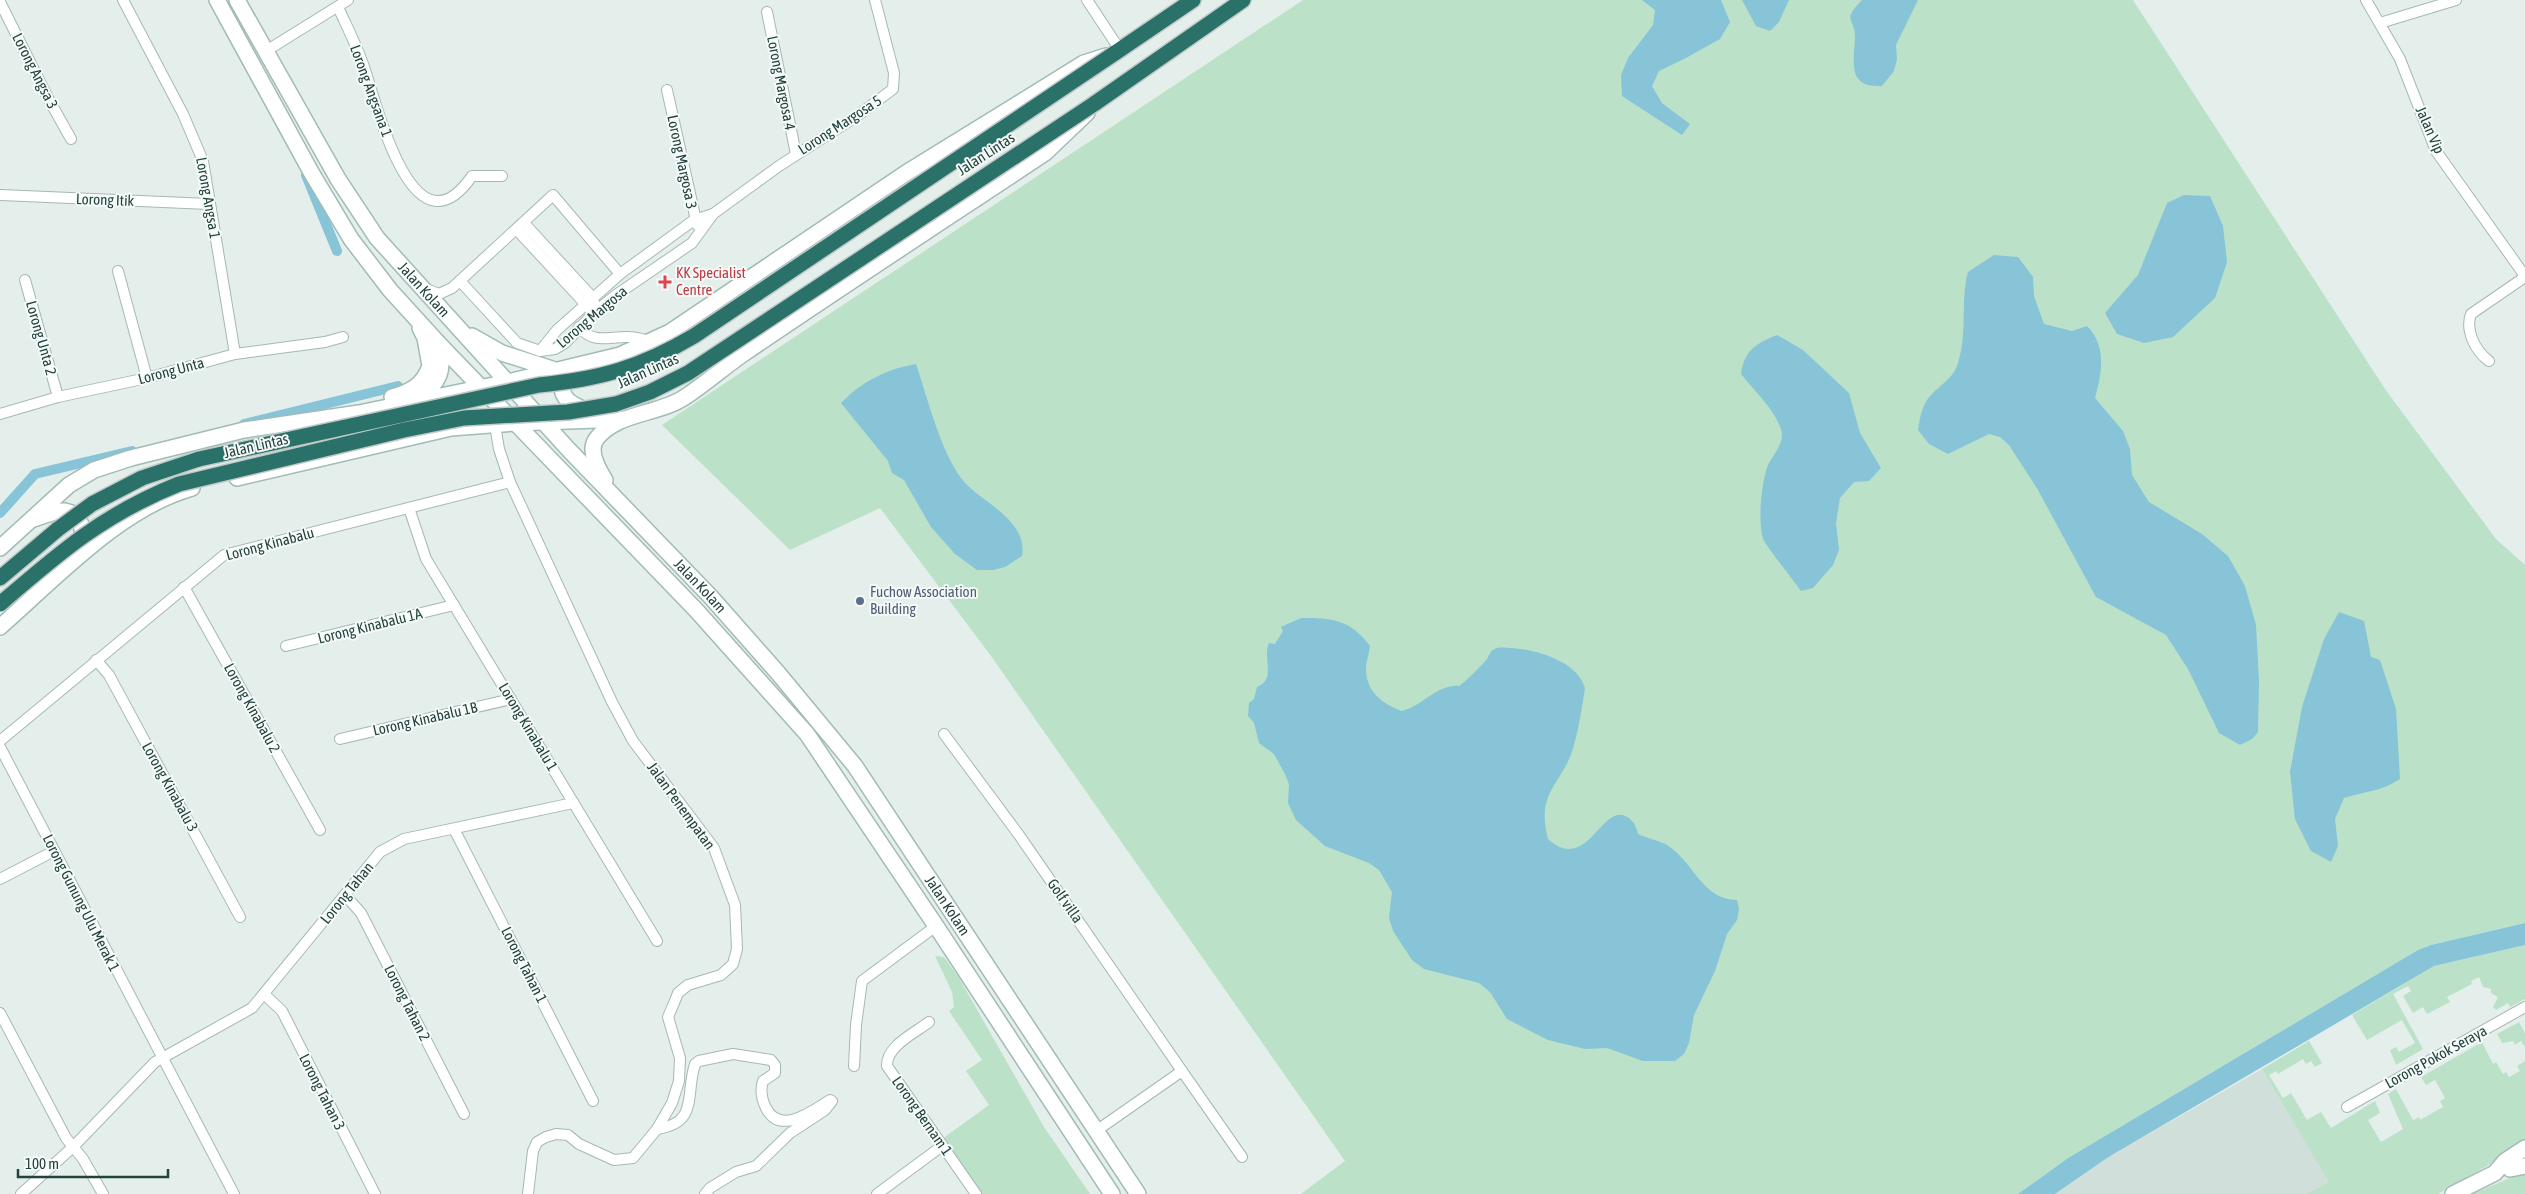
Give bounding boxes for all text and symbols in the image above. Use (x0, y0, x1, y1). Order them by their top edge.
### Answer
street label: Lorong Angsa 3 (9, 30, 62, 111)
street label: Lorong Margosa 4 (764, 34, 799, 131)
street label: Lorong Angsana 1 (347, 42, 396, 139)
street label: Lorong Margosa 5 (795, 91, 884, 158)
street label: Jalan Vip (2413, 104, 2448, 156)
street label: Lorong Margosa 3 (664, 113, 701, 210)
street label: Jalan Lintas (954, 129, 1018, 178)
street label: Lorong Angsa 1 (193, 156, 224, 240)
street label: Lorong Itik (76, 190, 135, 209)
street label: Jalan Kolam (395, 258, 453, 320)
place label: KK Specialist Centre (676, 264, 746, 298)
marker: KK Specialist Centre (658, 275, 672, 289)
street label: Lorong Margosa (553, 282, 630, 351)
street label: Lorong Unta 2 (23, 299, 60, 377)
street label: Jalan Lintas (615, 350, 681, 392)
street label: Lorong Unta (136, 354, 206, 387)
street label: Jalan Lintas (222, 430, 290, 461)
street label: Lorong Kinabalu (224, 524, 316, 563)
street label: Jalan Kolam (671, 555, 730, 616)
place label: Fuchow Association Building (870, 583, 977, 617)
marker: Fuchow Association Building (854, 595, 866, 607)
street label: Lorong Kinabalu 1A (316, 604, 424, 647)
street label: Lorong Kinabalu 2 (221, 660, 284, 755)
street label: Lorong Kinabalu 1 (495, 680, 561, 774)
street label: Lorong Kinabalu 1B (371, 698, 479, 739)
street label: Lorong Kinabalu 3 (139, 739, 202, 834)
street label: Jalan Penempatan (644, 759, 719, 853)
street label: Lorong Gunung Ulu Merak 1 (40, 831, 123, 974)
street label: Lorong Tahan (317, 859, 377, 927)
street label: Jalan Kolam (922, 872, 974, 938)
street label: Golf villa (1044, 875, 1087, 926)
street label: Lorong Tahan 1 (498, 924, 551, 1006)
street label: Lorong Tahan 2 (381, 962, 434, 1044)
street label: Lorong Pokok Seraya (2382, 1022, 2490, 1092)
street label: Lorong Tahan 3 (296, 1051, 349, 1133)
street label: Lorong Bernam 1 (889, 1073, 956, 1159)
scale bar (18, 1146, 168, 1178)
text: 100 m (25, 1155, 59, 1172)

